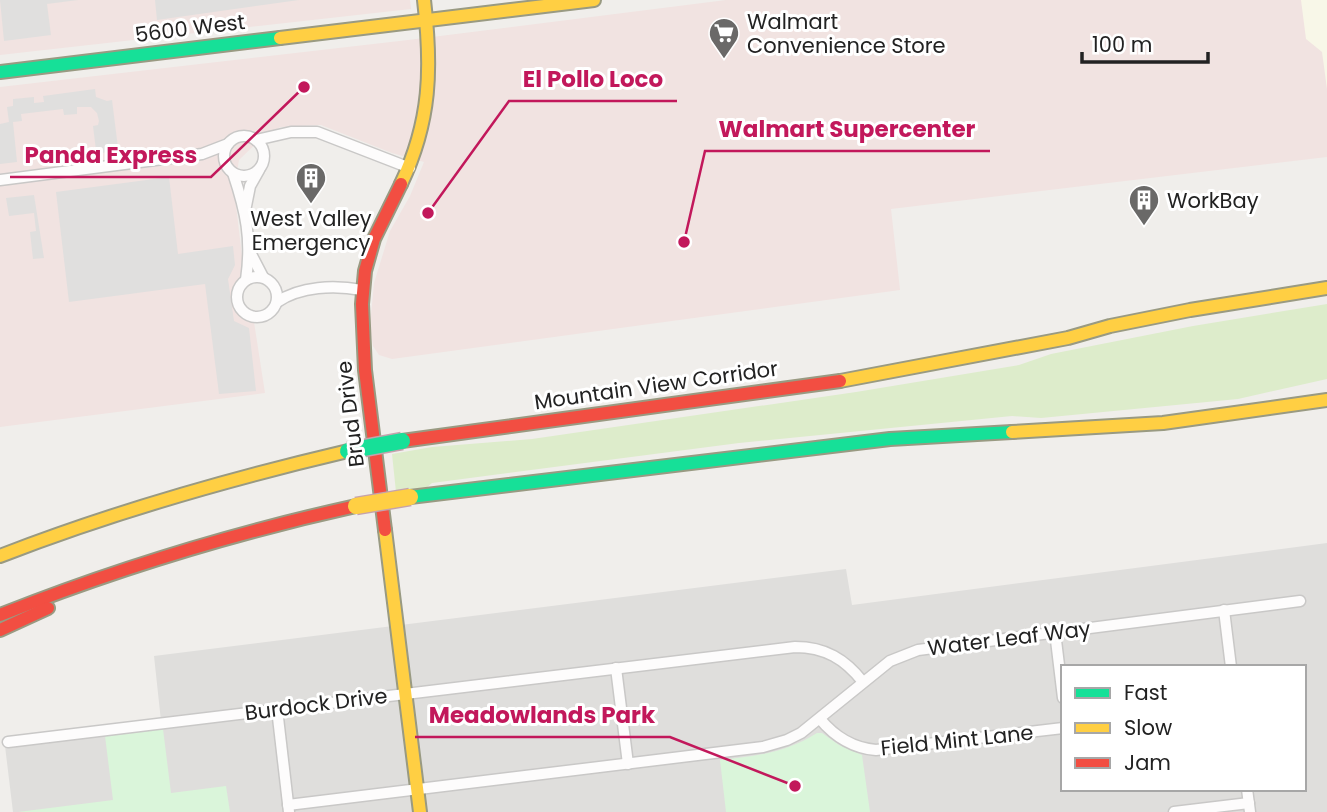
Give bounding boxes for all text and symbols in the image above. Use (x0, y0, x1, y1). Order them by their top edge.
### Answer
street label: 5600 West (133, 7, 247, 49)
place label: Walmart Convenience Store (747, 7, 946, 60)
supermarket icon: Walmart Convenience Store (707, 16, 741, 60)
scale bar (1082, 21, 1208, 65)
text: 100 m (1092, 30, 1152, 59)
callout: El Pollo Loco (509, 57, 677, 101)
text: El Pollo Loco (523, 63, 663, 95)
callout: Walmart Supercenter (705, 107, 990, 151)
text: Walmart Supercenter (719, 113, 976, 145)
callout: Panda Express (10, 133, 211, 177)
text: Panda Express (25, 139, 197, 171)
building icon: West Valley Emergency (294, 161, 328, 205)
building icon: WorkBay (1127, 183, 1161, 227)
place label: WorkBay (1167, 186, 1259, 215)
place label: West Valley Emergency (250, 204, 372, 257)
street label: Mountain View Corridor (532, 354, 780, 416)
street label: Brud Drive (329, 359, 371, 469)
street label: Water Leaf Way (926, 614, 1092, 662)
legend (1061, 665, 1306, 791)
text: Fast (1124, 678, 1167, 707)
street label: Burdock Drive (243, 681, 389, 727)
callout: Meadowlands Park (415, 693, 670, 737)
text: Meadowlands Park (429, 699, 656, 731)
text: Slow (1124, 713, 1172, 742)
street label: Field Mint Lane (879, 718, 1035, 762)
text: Jam (1124, 748, 1171, 777)

